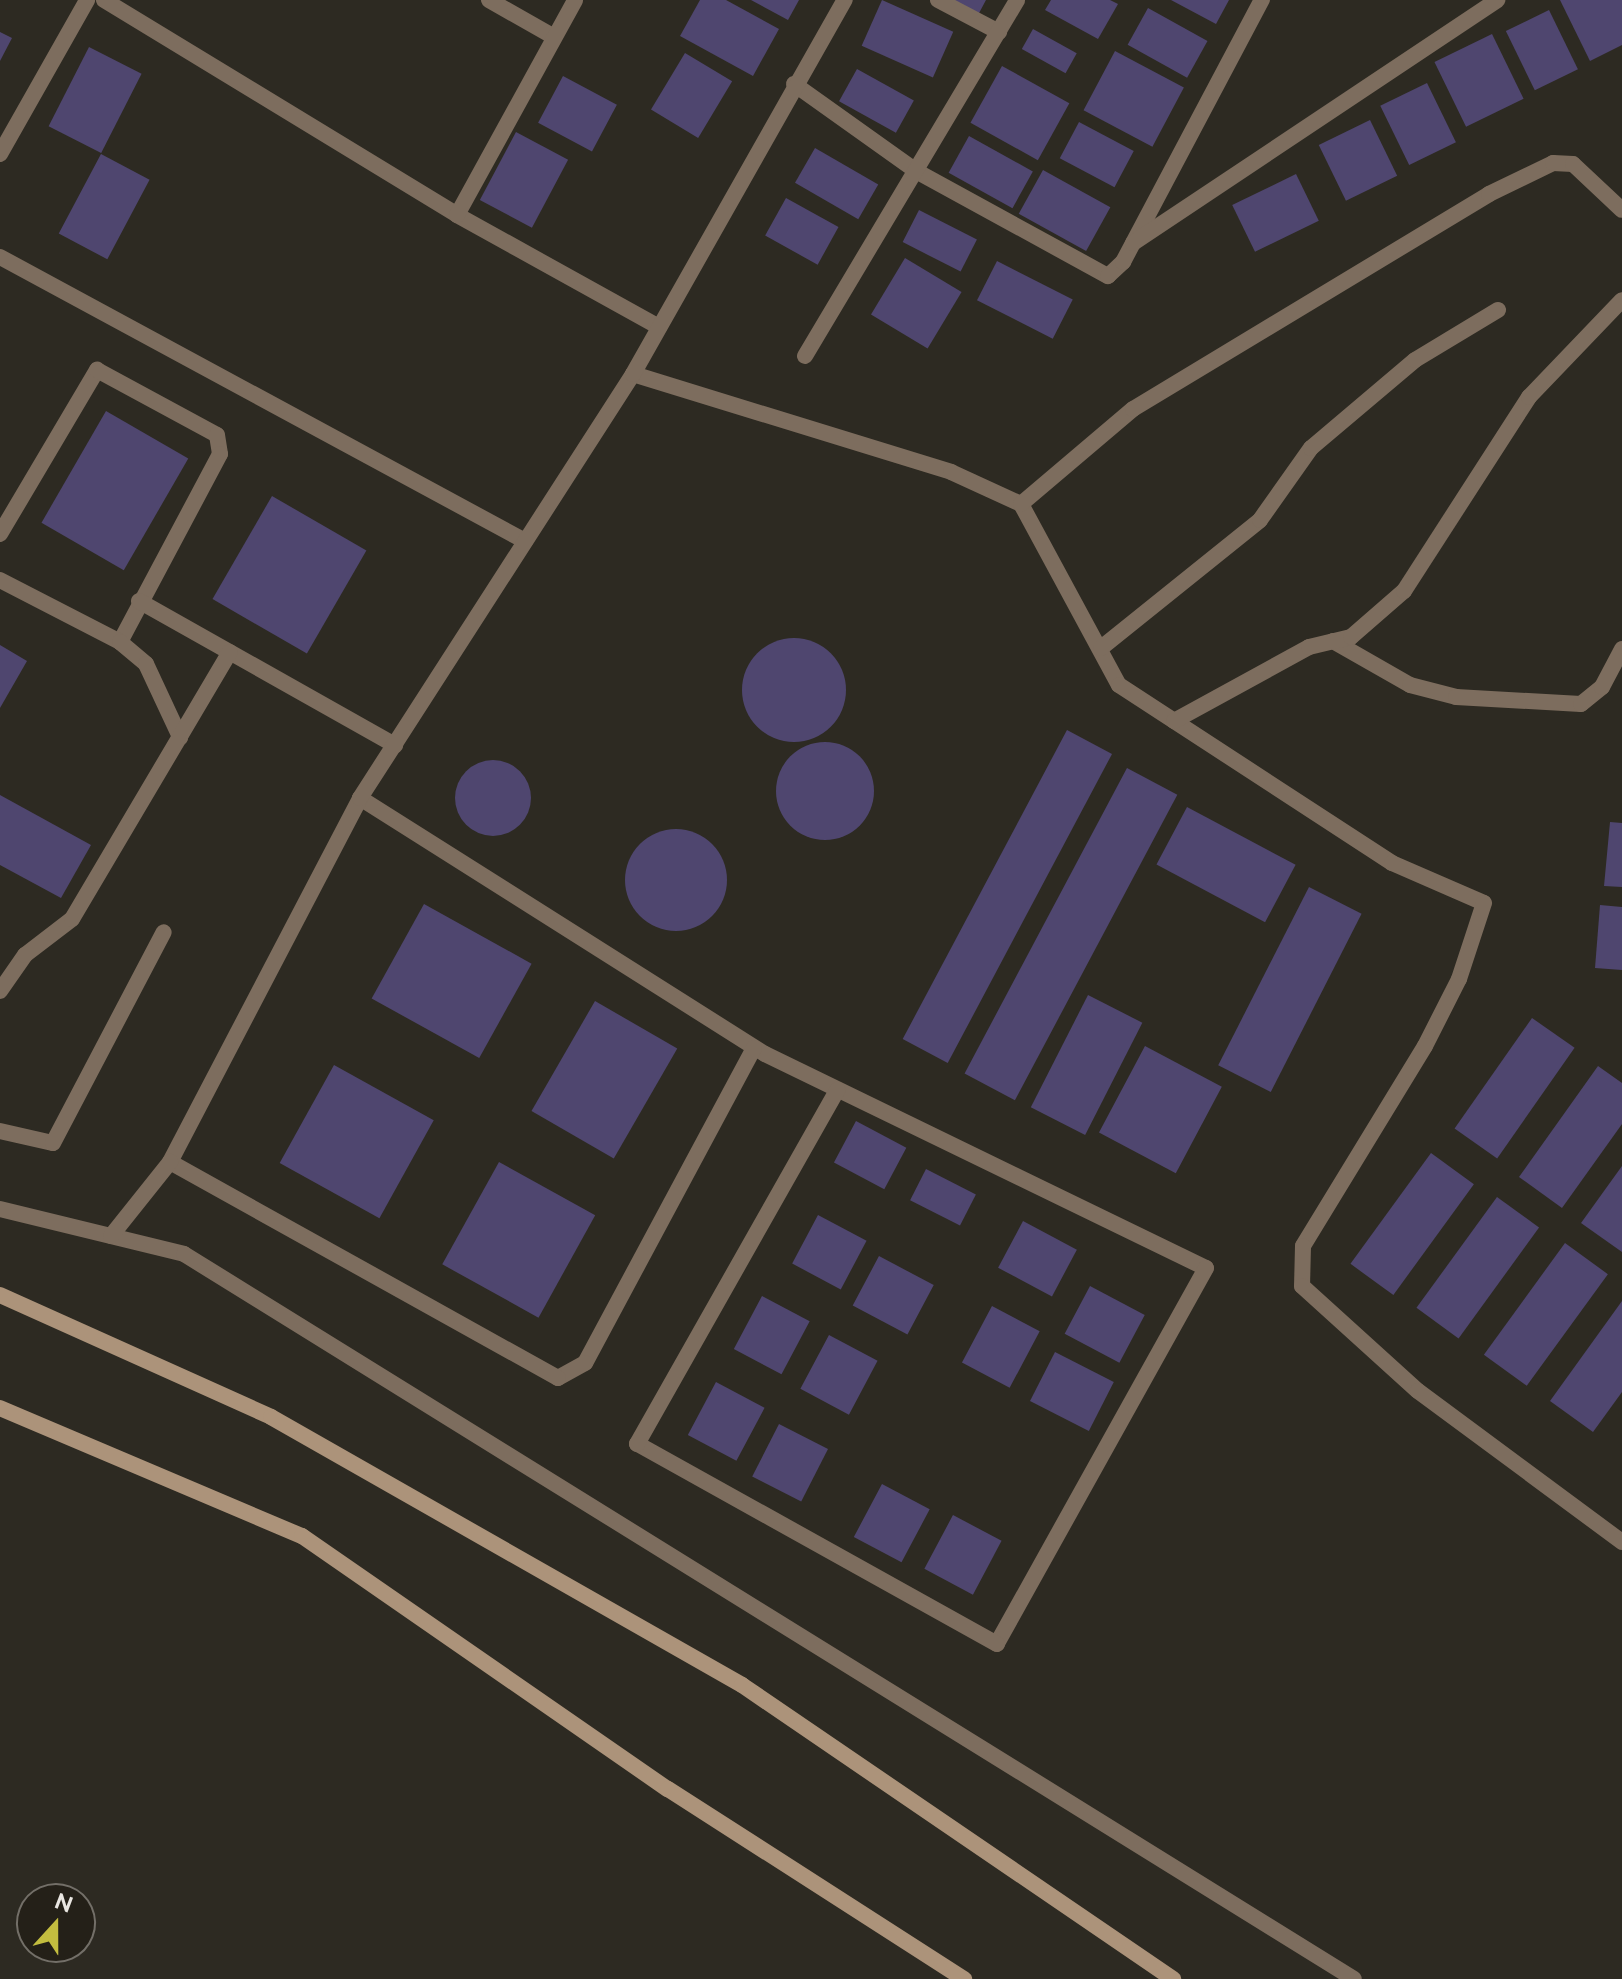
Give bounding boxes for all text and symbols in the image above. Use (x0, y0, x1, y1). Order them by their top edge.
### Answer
north arrow (16, 1883, 96, 1963)
text: N (51, 1887, 76, 1918)

